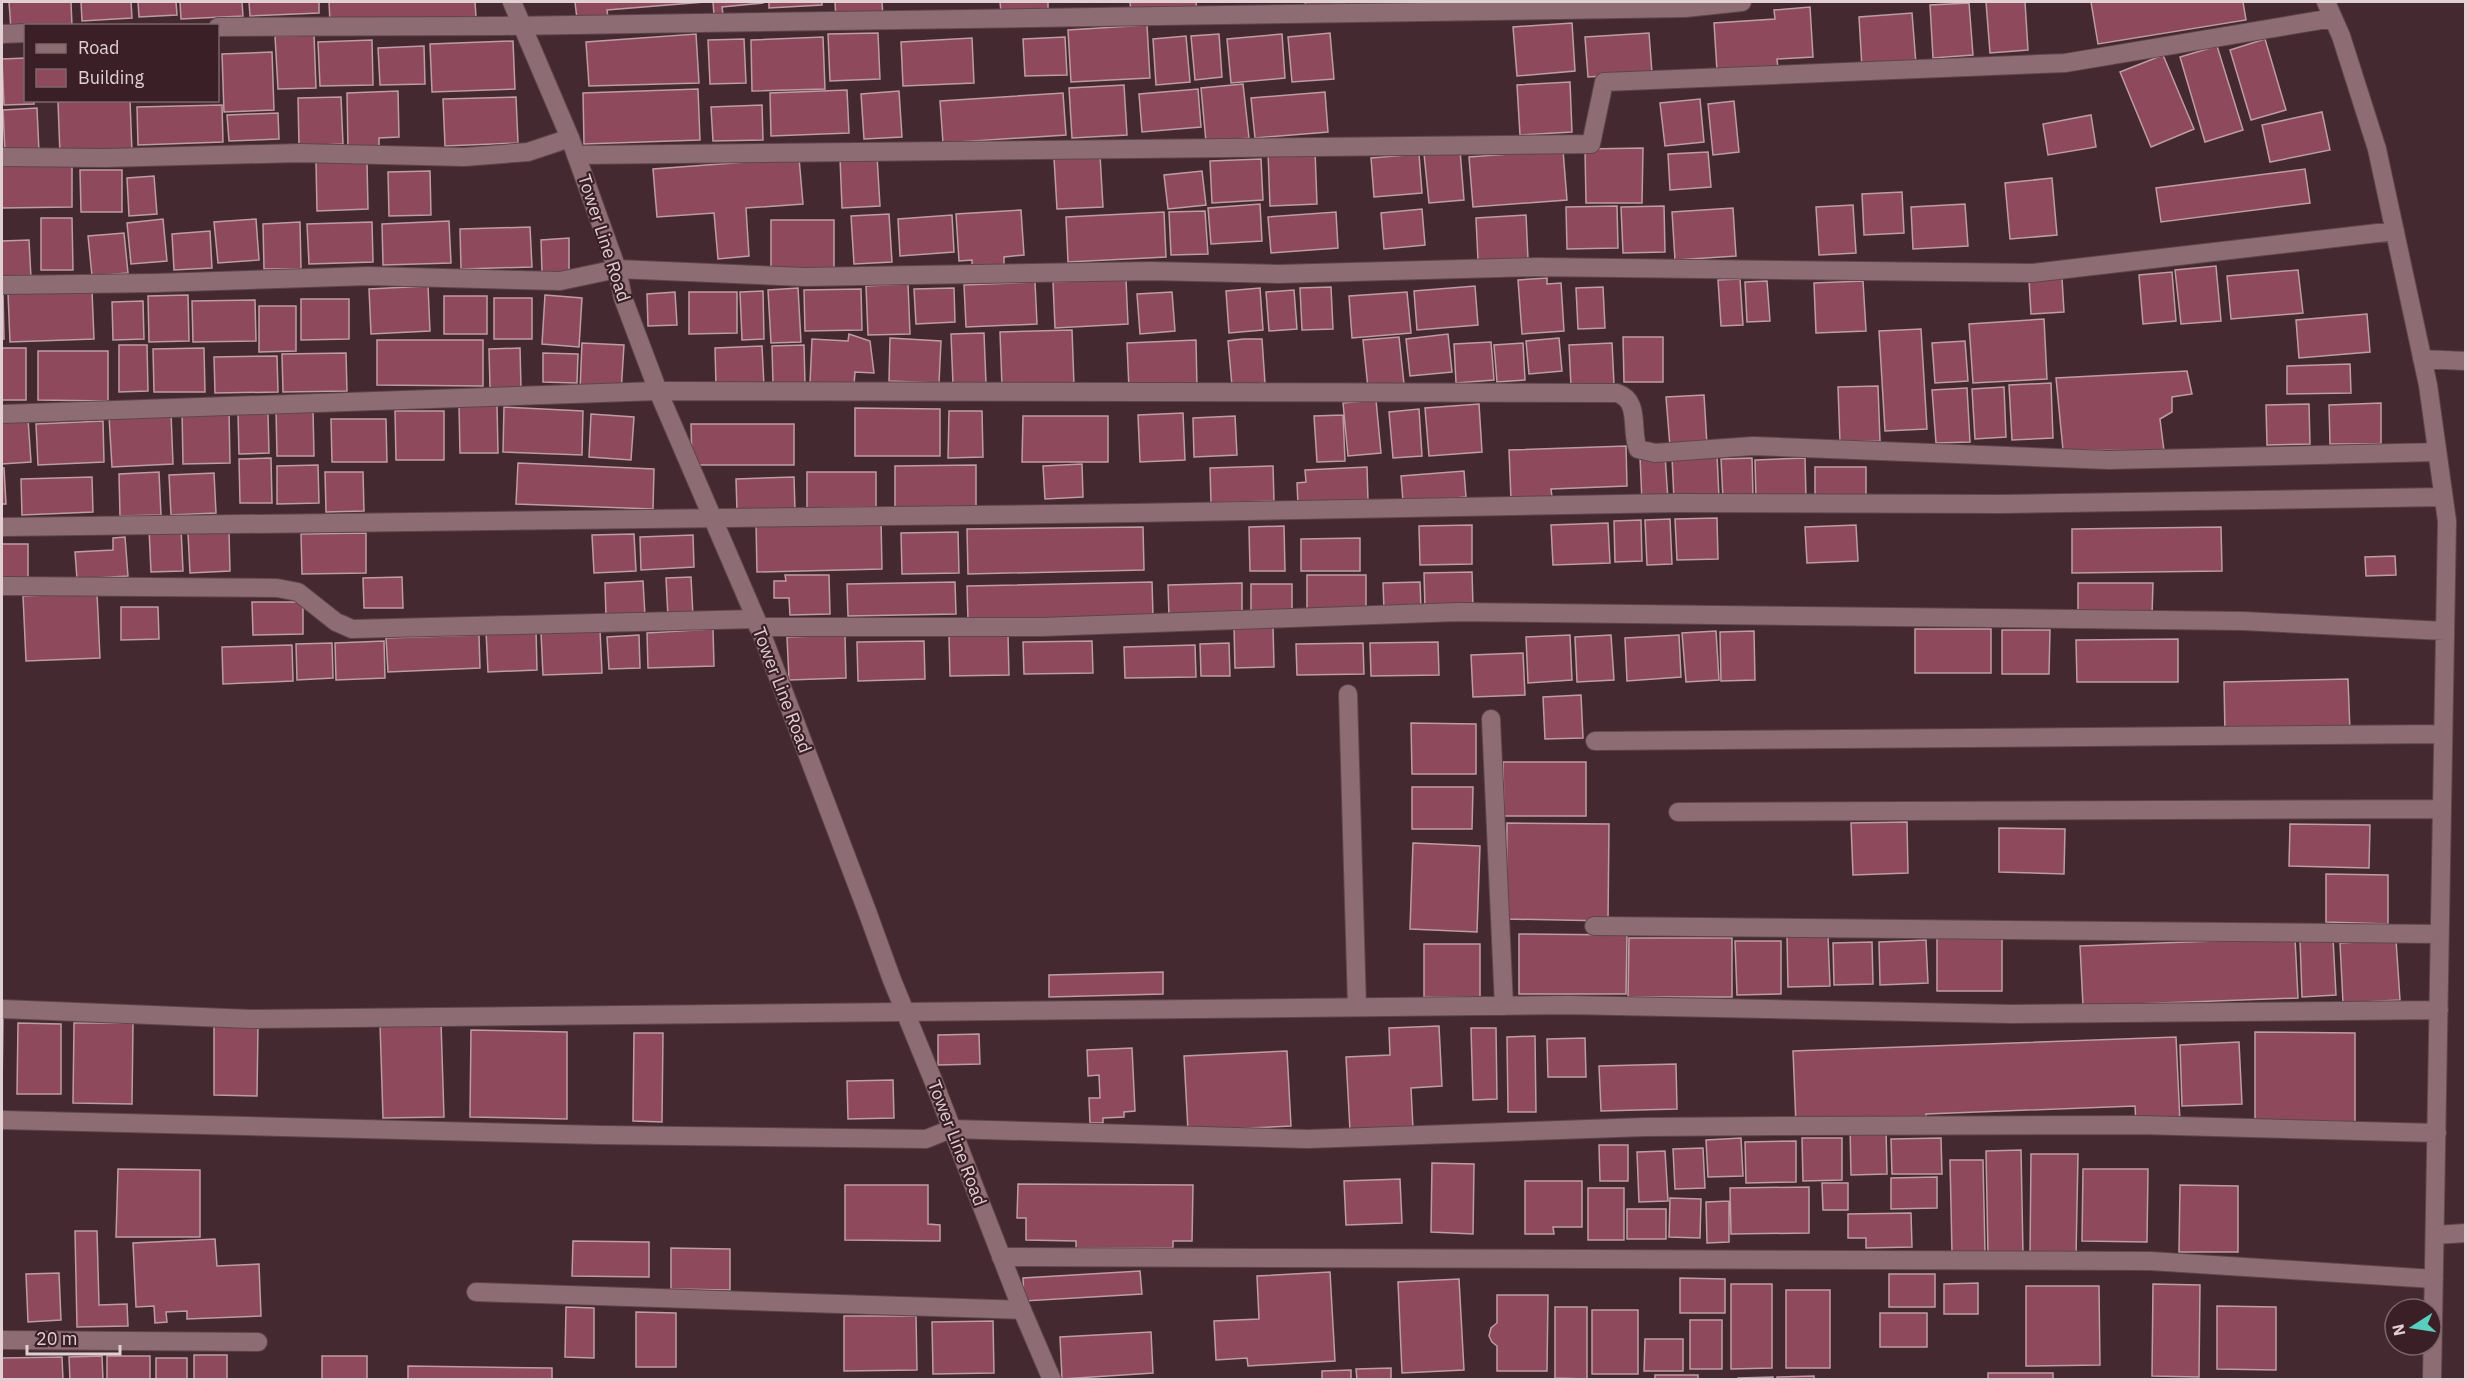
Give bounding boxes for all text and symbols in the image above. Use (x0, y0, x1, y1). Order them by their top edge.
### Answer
legend (24, 24, 219, 102)
text: Road (78, 36, 119, 59)
text: Building (78, 66, 145, 89)
street label: Tower Line Road (573, 171, 636, 305)
street label: Tower Line Road (748, 624, 817, 756)
street label: Tower Line Road (923, 1077, 992, 1209)
north arrow (2383, 1297, 2443, 1357)
scale bar (27, 1318, 120, 1356)
text: N (2387, 1322, 2409, 1338)
text: 20 m (36, 1327, 78, 1350)

